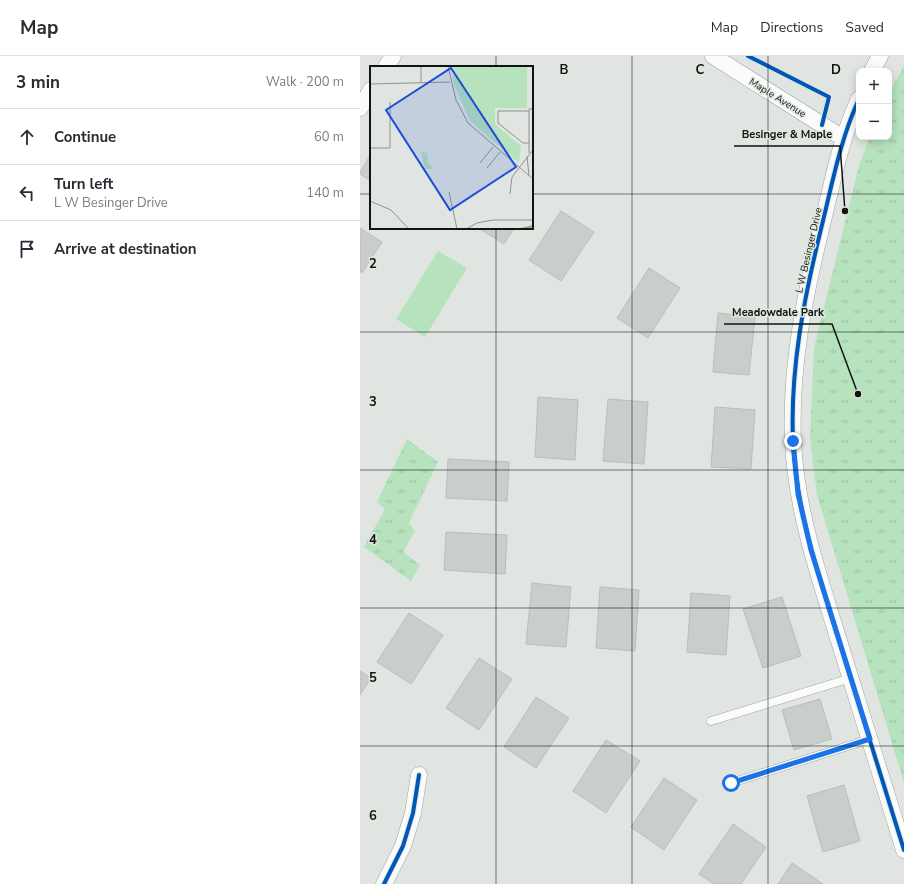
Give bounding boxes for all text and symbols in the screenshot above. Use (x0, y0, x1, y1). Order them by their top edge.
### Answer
text: Map (20, 15, 58, 41)
text: Map (711, 18, 738, 37)
text: Directions (760, 18, 823, 37)
text: Saved (845, 18, 884, 37)
text: B (560, 61, 569, 79)
text: C (696, 61, 705, 79)
text: D (831, 61, 841, 79)
inset map (370, 66, 533, 229)
map controls (856, 68, 892, 140)
button: + (856, 68, 892, 104)
text: 3 min (16, 71, 60, 94)
text: Walk · 200 m (266, 73, 344, 91)
street label: Maple Avenue (746, 75, 809, 121)
button: − (856, 104, 892, 140)
callout: Besinger & Maple (734, 123, 840, 146)
icon: ahead (16, 126, 38, 148)
text: Continue (54, 127, 116, 147)
text: Besinger & Maple (742, 127, 832, 142)
text: 60 m (314, 128, 344, 146)
text: Turn left (54, 174, 113, 194)
icon: left (16, 182, 38, 204)
text: 140 m (306, 184, 344, 202)
text: L W Besinger Drive (54, 194, 168, 212)
street label: L W Besinger Drive (792, 206, 826, 294)
icon: arrive (16, 238, 38, 260)
text: Arrive at destination (54, 239, 197, 259)
text: 2 (369, 255, 377, 273)
callout: Meadowdale Park (724, 301, 832, 324)
text: Meadowdale Park (732, 305, 825, 320)
text: 3 (369, 393, 377, 411)
route end (784, 432, 802, 450)
text: 4 (369, 531, 377, 549)
text: 5 (369, 669, 377, 687)
route start (722, 774, 740, 792)
text: 6 (369, 807, 377, 825)

